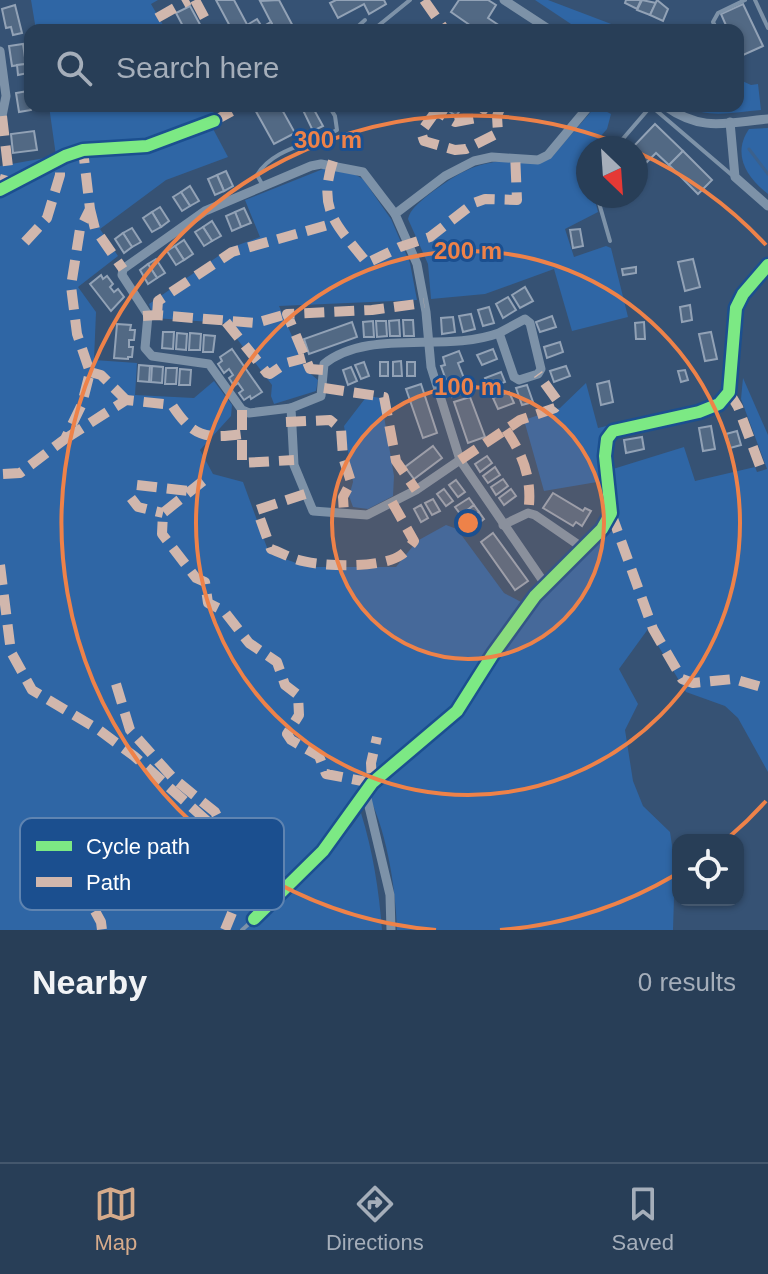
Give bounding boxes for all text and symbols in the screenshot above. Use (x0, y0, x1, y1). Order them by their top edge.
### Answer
search box (24, 24, 744, 112)
icon: search (52, 46, 96, 90)
text: Search here (116, 51, 279, 84)
text: 300 m (294, 126, 362, 153)
north arrow (576, 136, 648, 208)
text: 200 m (434, 237, 502, 264)
text: 100 m (434, 373, 502, 400)
centre of rings (454, 509, 482, 537)
legend (20, 818, 284, 910)
text: Cycle path (86, 834, 190, 859)
map controls (672, 834, 744, 906)
button: locate (672, 834, 744, 906)
text: Path (86, 870, 131, 895)
text: Nearby (32, 963, 147, 1001)
text: 0 results (638, 967, 736, 997)
tab: Map (94, 1182, 138, 1256)
tab: Directions (326, 1182, 424, 1256)
tab: Saved (612, 1182, 674, 1256)

